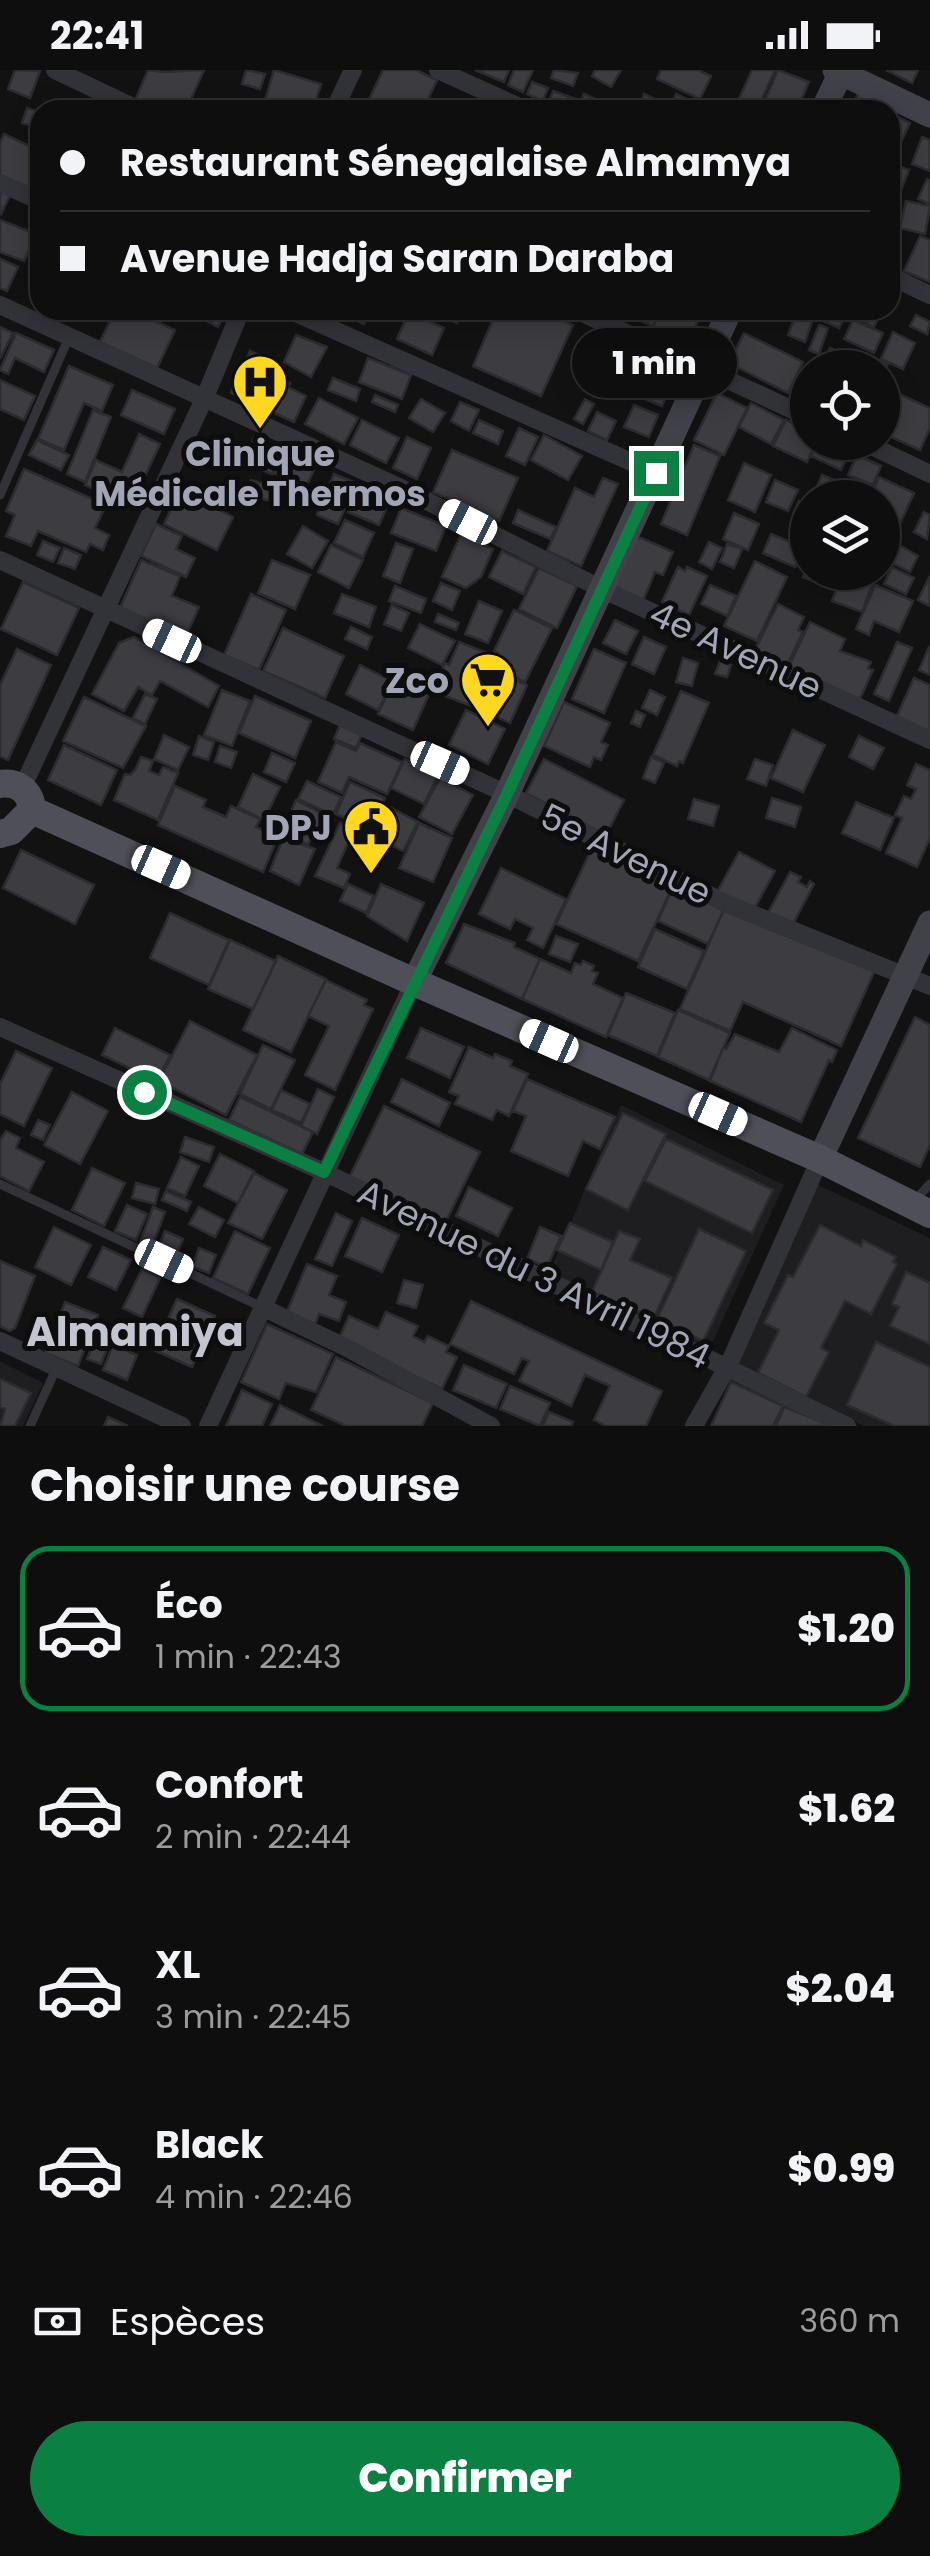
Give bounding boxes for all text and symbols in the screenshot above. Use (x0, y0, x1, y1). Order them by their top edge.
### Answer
text: 22:41 (50, 9, 144, 62)
text: Restaurant Sénegalaise Almamya (120, 136, 791, 189)
text: Avenue Hadja Saran Daraba (120, 232, 674, 285)
callout: 1 min (574, 328, 738, 398)
text: 1 min (612, 340, 697, 385)
map controls (790, 350, 900, 590)
button: locate (790, 350, 900, 460)
hospital icon: Clinique Médicale Thermos (230, 352, 290, 431)
place label: Clinique Médicale Thermos (94, 429, 426, 518)
route end (634, 451, 679, 496)
button: layers (790, 480, 900, 590)
car (434, 495, 502, 549)
street label: 4e Avenue (642, 589, 830, 711)
car (138, 615, 206, 667)
supermarket icon: Zco (458, 650, 518, 729)
place label: Zco (385, 656, 449, 705)
car (406, 737, 474, 789)
street label: 5e Avenue (532, 792, 720, 916)
public building icon: DPJ (341, 797, 401, 876)
place label: DPJ (264, 803, 332, 852)
car (127, 841, 195, 893)
car (515, 1015, 583, 1067)
route start (122, 1070, 167, 1115)
car (684, 1088, 752, 1140)
street label: Avenue du 3 Avril 1984 (350, 1167, 718, 1381)
car (130, 1235, 198, 1287)
district label: Almamiya (26, 1304, 244, 1360)
text: Choisir une course (30, 1454, 460, 1517)
text: Éco (155, 1578, 223, 1631)
icon: car (35, 1584, 125, 1674)
text: $1.20 (797, 1602, 895, 1655)
text: 1 min · 22:43 (155, 1634, 342, 1679)
text: Confort (155, 1758, 303, 1811)
icon: car (35, 1764, 125, 1854)
text: $1.62 (798, 1782, 895, 1835)
text: 2 min · 22:44 (155, 1814, 351, 1859)
text: XL (155, 1938, 200, 1991)
icon: car (35, 1944, 125, 2034)
text: $2.04 (786, 1962, 895, 2015)
text: 3 min · 22:45 (155, 1994, 351, 2039)
text: Black (155, 2118, 264, 2171)
icon: car (35, 2124, 125, 2214)
text: $0.99 (787, 2142, 895, 2195)
text: 4 min · 22:46 (155, 2174, 353, 2219)
icon: cash (30, 2294, 85, 2349)
text: Espèces (110, 2295, 265, 2348)
text: 360 m (799, 2298, 900, 2343)
button: Confirmer (30, 2421, 900, 2536)

